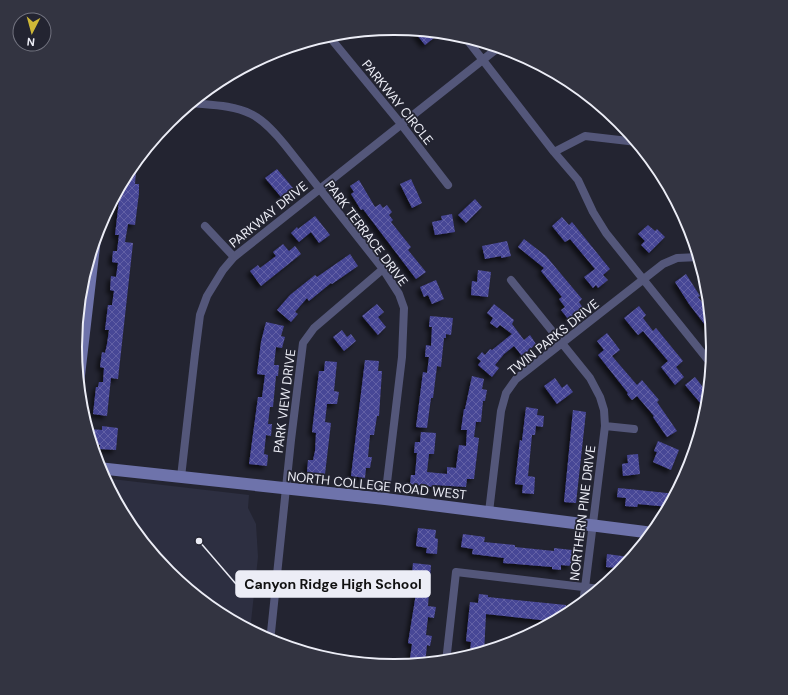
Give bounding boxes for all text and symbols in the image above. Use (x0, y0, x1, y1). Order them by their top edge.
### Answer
north arrow (12, 12, 52, 52)
text: N (26, 35, 36, 49)
street label: PARKWAY CIRCLE (358, 56, 437, 148)
street label: PARKWAY DRIVE (225, 177, 311, 251)
street label: PARK TERRACE DRIVE (321, 177, 412, 289)
street label: TWIN PARKS DRIVE (504, 295, 602, 379)
street label: PARK VIEW DRIVE (270, 348, 299, 454)
street label: NORTHERN PINE DRIVE (566, 444, 599, 582)
street label: NORTH COLLEGE ROAD WEST (286, 468, 467, 503)
callout: Canyon Ridge High School (236, 571, 430, 597)
text: Canyon Ridge High School (244, 575, 422, 593)

